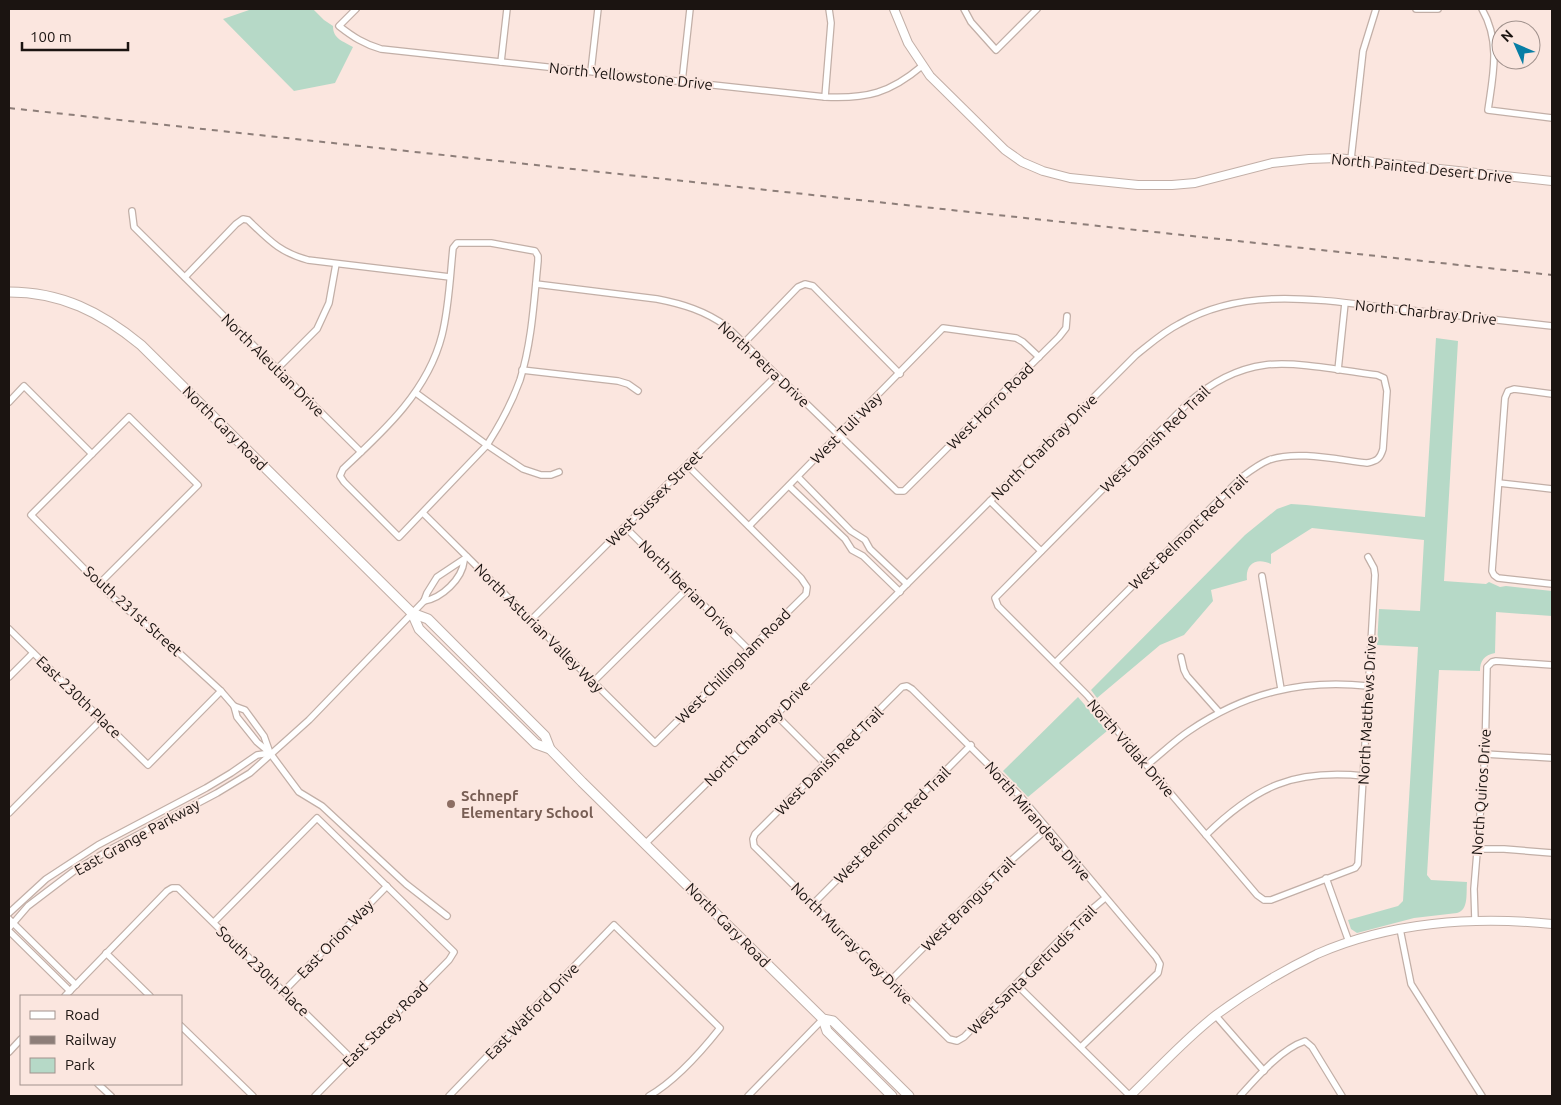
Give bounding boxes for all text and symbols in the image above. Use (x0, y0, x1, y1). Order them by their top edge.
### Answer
scale bar (22, 20, 129, 52)
north arrow (1491, 20, 1541, 70)
text: N (1497, 26, 1516, 45)
text: 100 m (30, 28, 72, 45)
street label: North Yellowstone Drive (548, 59, 714, 93)
street label: North Painted Desert Drive (1330, 150, 1514, 186)
street label: North Charbray Drive (1354, 296, 1498, 328)
street label: North Aleutian Drive (218, 310, 328, 420)
street label: North Petra Drive (715, 317, 813, 411)
street label: West Horro Road (943, 359, 1037, 453)
street label: North Gary Road (179, 382, 271, 474)
street label: West Danish Red Trail (1097, 382, 1213, 496)
street label: West Tuli Way (807, 389, 885, 467)
street label: North Charbray Drive (988, 391, 1100, 503)
street label: West Sussex Street (603, 447, 705, 549)
street label: West Belmont Red Trail (1125, 471, 1251, 593)
street label: North Iberian Drive (636, 537, 738, 639)
street label: North Asturian Valley Way (471, 560, 607, 696)
street label: South 231st Street (80, 562, 186, 660)
street label: West Chillingham Road (672, 605, 794, 727)
street label: North Matthews Drive (1355, 635, 1379, 785)
street label: East 230th Place (33, 652, 125, 742)
street label: North Charbray Drive (701, 677, 813, 789)
street label: North Vidlak Drive (1084, 696, 1178, 800)
street label: West Danish Red Trail (772, 704, 886, 818)
street label: North Quiros Drive (1468, 728, 1494, 856)
street label: North Mirandesa Drive (982, 758, 1094, 884)
street label: West Belmont Red Trail (830, 763, 954, 887)
place label: Schnepf Elementary School (461, 787, 594, 821)
street label: East Grange Parkway (71, 795, 203, 879)
marker: Schnepf Elementary School (445, 798, 457, 810)
street label: West Brangus Trail (918, 854, 1018, 954)
street label: North Gary Road (682, 879, 774, 971)
street label: North Murray Grey Drive (788, 879, 916, 1007)
street label: East Orion Way (293, 896, 377, 982)
street label: West Santa Gertrudis Trail (964, 902, 1100, 1038)
street label: South 230th Place (213, 922, 313, 1020)
street label: East Watford Drive (482, 959, 582, 1063)
street label: East Stacey Road (339, 978, 431, 1070)
legend (20, 995, 182, 1085)
text: Road (65, 1006, 100, 1023)
text: Railway (65, 1031, 116, 1048)
text: Park (65, 1056, 95, 1073)

